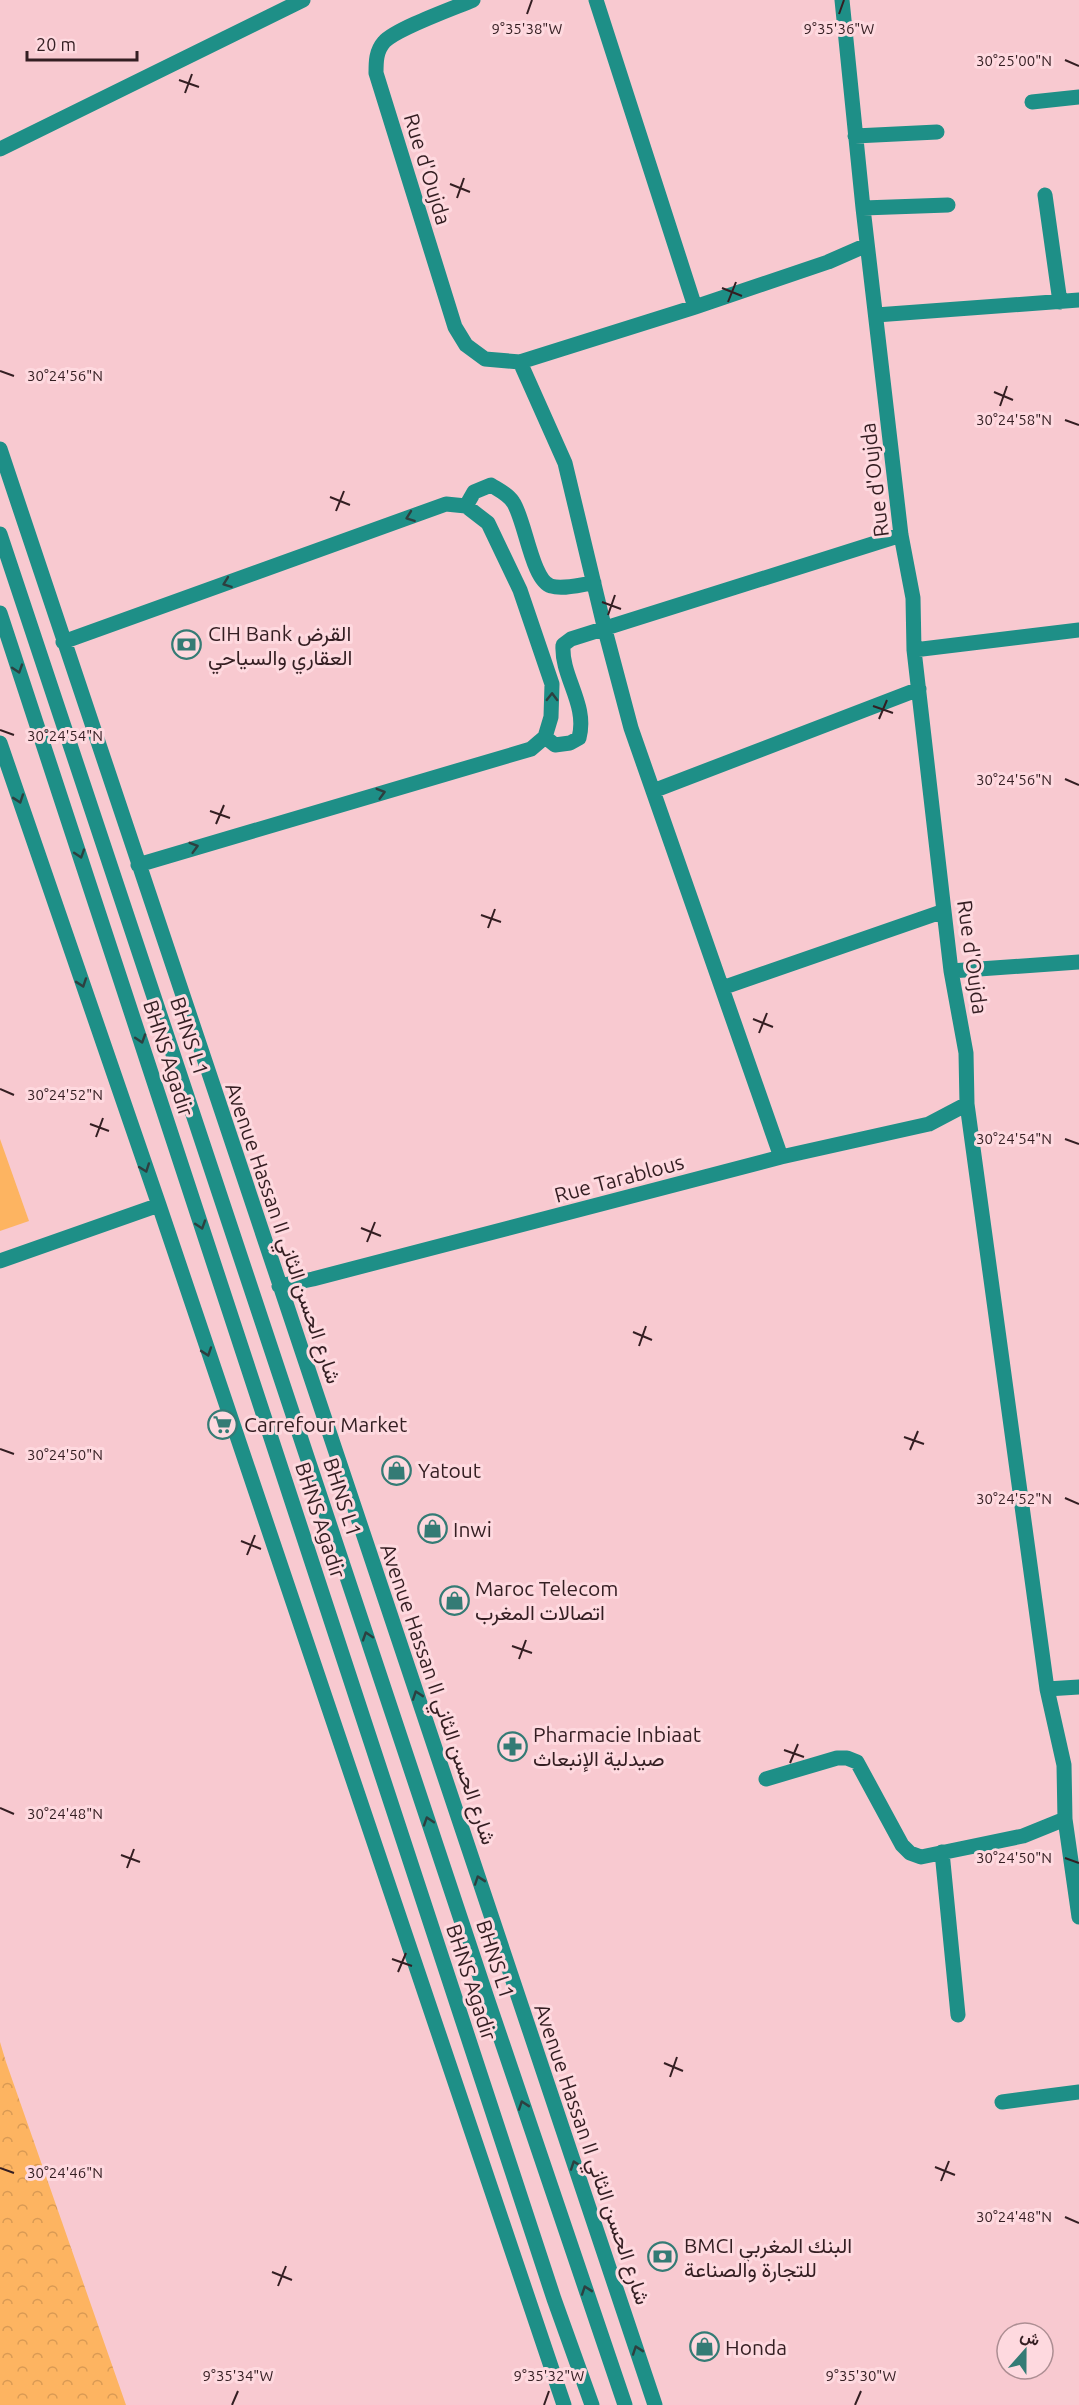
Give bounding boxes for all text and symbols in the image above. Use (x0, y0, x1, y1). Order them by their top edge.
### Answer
text: 9°35'38"W (492, 20, 563, 37)
text: 9°35'36"W (804, 20, 875, 37)
scale bar (27, 24, 136, 62)
text: 20 m (36, 34, 76, 54)
text: 30°25'00"N (976, 52, 1052, 69)
street label: Rue d'Oujda (400, 110, 456, 228)
text: 30°24'56"N (27, 367, 103, 384)
text: 30°24'58"N (976, 411, 1052, 428)
street label: Rue d'Oujda (855, 421, 893, 539)
one-way arrow (406, 510, 416, 523)
one-way arrow (222, 576, 233, 588)
place label: CIH Bank القرض العقاري والسياحي (208, 621, 353, 675)
bank icon: CIH Bank القرض العقاري والسياحي (171, 629, 203, 661)
one-way arrow (11, 663, 24, 674)
one-way arrow (546, 692, 558, 701)
text: 30°24'54"N (27, 727, 103, 744)
text: 30°24'56"N (976, 771, 1052, 788)
one-way arrow (375, 788, 386, 800)
one-way arrow (11, 793, 24, 804)
one-way arrow (188, 842, 199, 854)
one-way arrow (72, 848, 85, 859)
street label: Rue d'Oujda (953, 898, 993, 1016)
one-way arrow (74, 977, 87, 988)
street label: BHNS L1 (166, 994, 214, 1078)
street label: BHNS Agadir (139, 997, 199, 1119)
one-way arrow (133, 1033, 146, 1044)
street label: Avenue Hassan II شارع الحسن الثاني (215, 1080, 347, 1388)
text: 30°24'52"N (27, 1086, 103, 1103)
text: 30°24'54"N (976, 1130, 1052, 1147)
street label: Rue Tarablous (552, 1149, 686, 1207)
one-way arrow (138, 1162, 151, 1172)
one-way arrow (194, 1219, 207, 1230)
one-way arrow (200, 1346, 213, 1357)
supermarket icon: Carrefour Market (207, 1408, 239, 1440)
place label: Carrefour Market (244, 1412, 407, 1436)
text: 30°24'50"N (27, 1446, 103, 1463)
shop icon: Yatout (381, 1454, 413, 1486)
street label: BHNS L1 (319, 1455, 367, 1539)
place label: Yatout (418, 1458, 481, 1482)
street label: BHNS Agadir (291, 1459, 351, 1581)
text: 30°24'52"N (976, 1490, 1052, 1507)
shop icon: Inwi (416, 1513, 448, 1545)
place label: Inwi (453, 1517, 492, 1541)
street label: Avenue Hassan II شارع الحسن الثاني (370, 1541, 502, 1849)
place label: Maroc Telecom اتصالات المغرب (475, 1576, 618, 1626)
shop icon: Maroc Telecom اتصالات المغرب (438, 1584, 470, 1616)
one-way arrow (361, 1631, 374, 1642)
one-way arrow (412, 1690, 424, 1701)
place label: Pharmacie Inbiaat صيدلية الإنبعاث (533, 1722, 701, 1773)
pharmacy icon: Pharmacie Inbiaat صيدلية الإنبعاث (496, 1730, 528, 1762)
text: 30°24'48"N (27, 1805, 103, 1822)
one-way arrow (423, 1816, 435, 1827)
text: 30°24'50"N (976, 1849, 1052, 1866)
one-way arrow (474, 1875, 486, 1886)
street label: BHNS L1 (472, 1917, 520, 2001)
street label: BHNS Agadir (442, 1921, 502, 2043)
street label: Avenue Hassan II شارع الحسن الثاني (524, 2001, 656, 2309)
one-way arrow (518, 2100, 531, 2111)
one-way arrow (569, 2160, 582, 2171)
text: 30°24'46"N (27, 2164, 103, 2181)
text: 30°24'48"N (976, 2208, 1052, 2225)
place label: BMCI البنك المغربي للتجارة والصناعة (684, 2233, 852, 2283)
bank icon: BMCI البنك المغربي للتجارة والصناعة (647, 2241, 679, 2273)
one-way arrow (580, 2285, 593, 2296)
north arrow (995, 2321, 1055, 2381)
text: ش (1018, 2325, 1043, 2350)
shop icon: Honda (688, 2331, 720, 2363)
place label: Honda (725, 2335, 787, 2359)
one-way arrow (631, 2345, 644, 2355)
text: 9°35'34"W (203, 2367, 274, 2384)
text: 9°35'32"W (514, 2367, 585, 2384)
text: 9°35'30"W (826, 2367, 897, 2384)

